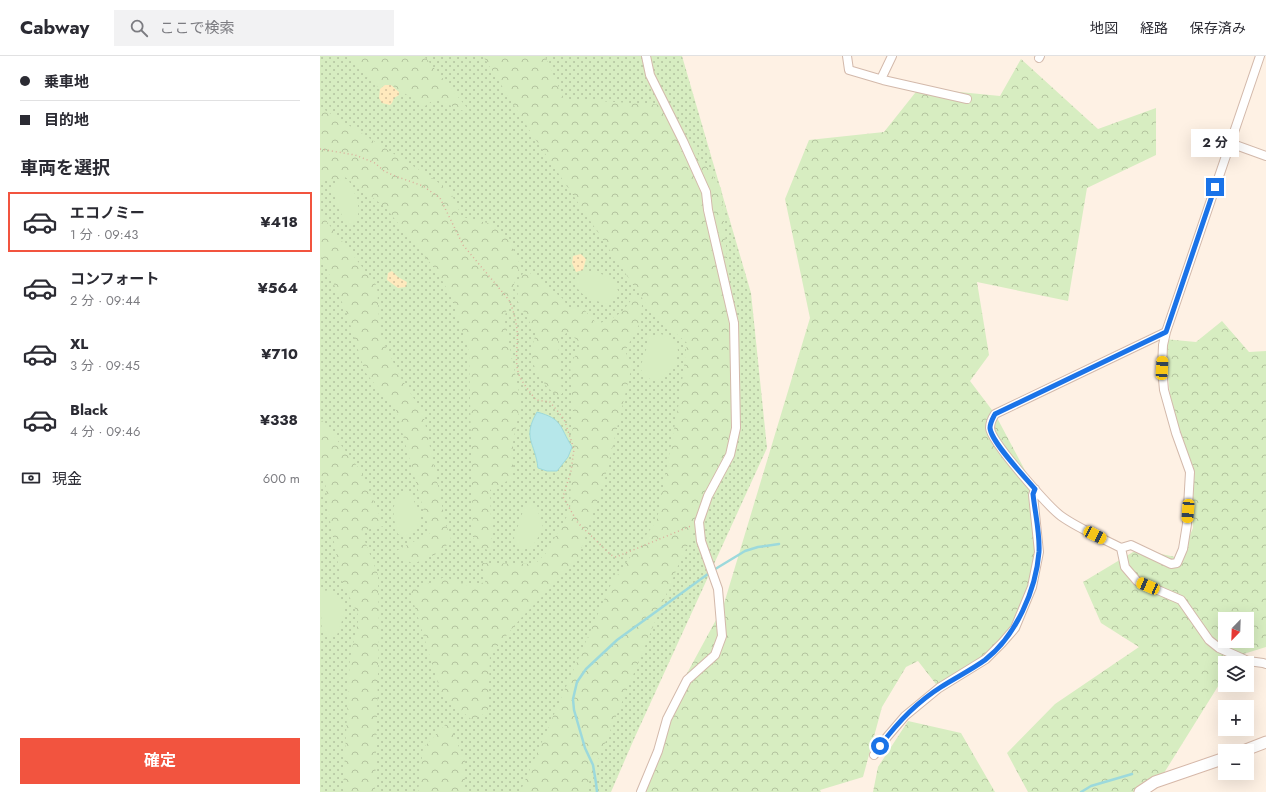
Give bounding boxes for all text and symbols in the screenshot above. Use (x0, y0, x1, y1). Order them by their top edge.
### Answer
search box (114, 10, 394, 46)
text: Cabway (20, 14, 90, 41)
icon: search (128, 17, 150, 39)
text: ここで検索 (160, 17, 235, 39)
text: 地図 (1090, 18, 1118, 38)
text: 経路 (1140, 18, 1168, 38)
text: 保存済み (1190, 18, 1246, 38)
text: 乗車地 (44, 71, 89, 93)
text: 目的地 (44, 109, 89, 131)
callout: 2 分 (1191, 129, 1239, 157)
text: 2 分 (1202, 133, 1228, 152)
text: 車両を選択 (20, 155, 110, 181)
route end (1206, 178, 1224, 196)
text: エコノミー (70, 202, 145, 224)
icon: car (22, 204, 58, 240)
text: ¥418 (260, 211, 298, 233)
text: 1 分 · 09:43 (70, 225, 138, 244)
text: コンフォート (70, 268, 160, 290)
icon: car (22, 270, 58, 306)
text: ¥564 (258, 277, 298, 299)
text: 2 分 · 09:44 (70, 291, 140, 310)
text: XL (70, 333, 88, 355)
icon: car (22, 336, 58, 372)
text: ¥710 (261, 343, 298, 365)
text: 3 分 · 09:45 (70, 356, 140, 375)
car (1155, 356, 1169, 380)
text: Black (70, 399, 108, 421)
icon: car (22, 402, 58, 438)
text: ¥338 (260, 409, 298, 431)
text: 4 分 · 09:46 (70, 422, 140, 441)
icon: cash (20, 467, 42, 489)
text: 現金 (52, 468, 82, 490)
text: 600 m (263, 469, 300, 488)
car (1181, 499, 1195, 523)
car (1082, 524, 1108, 546)
car (1135, 576, 1161, 596)
north arrow (1218, 612, 1254, 648)
map controls (1218, 612, 1254, 780)
button: layers (1218, 656, 1254, 692)
button: + (1218, 700, 1254, 736)
route start (871, 737, 889, 755)
button: 確定 (20, 738, 300, 784)
button: − (1218, 744, 1254, 780)

